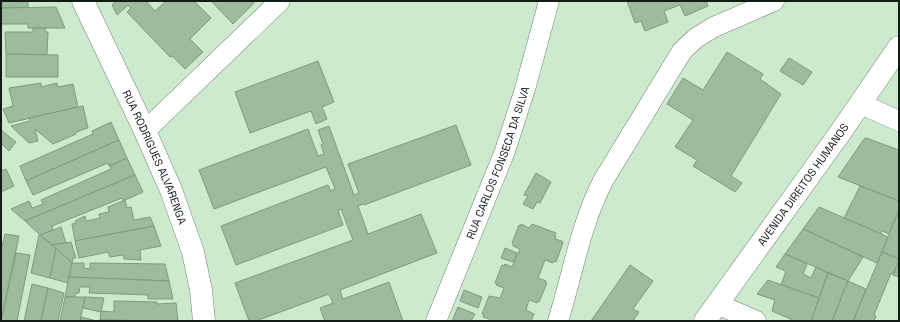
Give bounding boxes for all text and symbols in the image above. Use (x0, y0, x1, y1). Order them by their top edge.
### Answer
street label: RUA CARLOS FONSECA DA SILVA (463, 84, 532, 241)
street label: RUA RODRIGUES ALVARENGA (120, 88, 190, 226)
street label: AVENIDA DIREITOS HUMANOS (754, 120, 852, 249)

